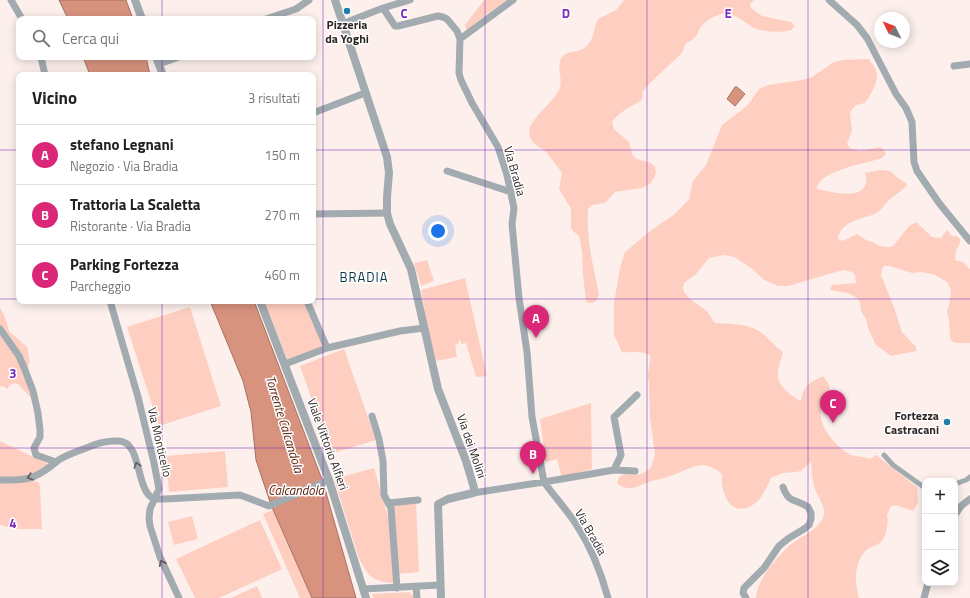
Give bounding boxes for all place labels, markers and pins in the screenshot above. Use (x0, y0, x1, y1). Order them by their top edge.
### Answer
marker: Pizzeria da Yoghi (342, 6, 352, 16)
place label: Pizzeria da Yoghi (325, 15, 369, 48)
pin: A (523, 305, 549, 338)
pin: C (820, 390, 846, 423)
place label: Fortezza Castracani (885, 406, 939, 439)
marker: Fortezza Castracani (942, 417, 952, 427)
pin: B (520, 441, 546, 474)

